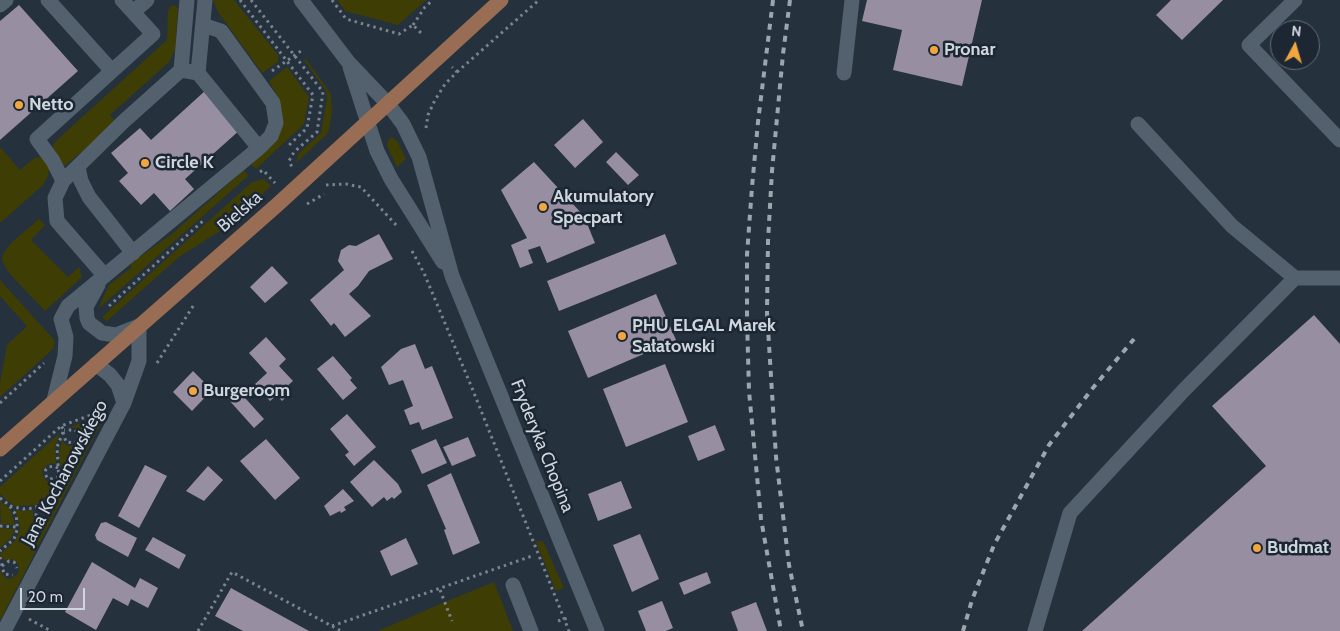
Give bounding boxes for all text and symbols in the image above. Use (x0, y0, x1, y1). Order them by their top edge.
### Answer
north arrow (1270, 20, 1320, 70)
text: N (1291, 22, 1302, 41)
place label: Pronar (944, 39, 995, 61)
marker: Pronar (928, 44, 940, 56)
place label: Netto (29, 94, 73, 116)
marker: Netto (13, 99, 25, 111)
place label: Circle K (155, 152, 214, 174)
marker: Circle K (139, 157, 151, 169)
place label: Akumulatory Specpart (553, 186, 654, 228)
street label: Bielska (213, 187, 267, 237)
marker: Akumulatory Specpart (537, 201, 549, 213)
place label: PHU ELGAL Marek Sałatowski (632, 315, 776, 358)
marker: PHU ELGAL Marek Sałatowski (616, 330, 628, 342)
street label: Fryderyka Chopina (506, 377, 578, 515)
place label: Burgeroom (203, 380, 290, 402)
marker: Burgeroom (187, 385, 199, 397)
street label: Jana Kochanowskiego (17, 396, 113, 550)
place label: Budmat (1267, 537, 1329, 559)
marker: Budmat (1251, 542, 1263, 554)
scale bar (22, 578, 88, 610)
text: 20 m (28, 588, 63, 606)

